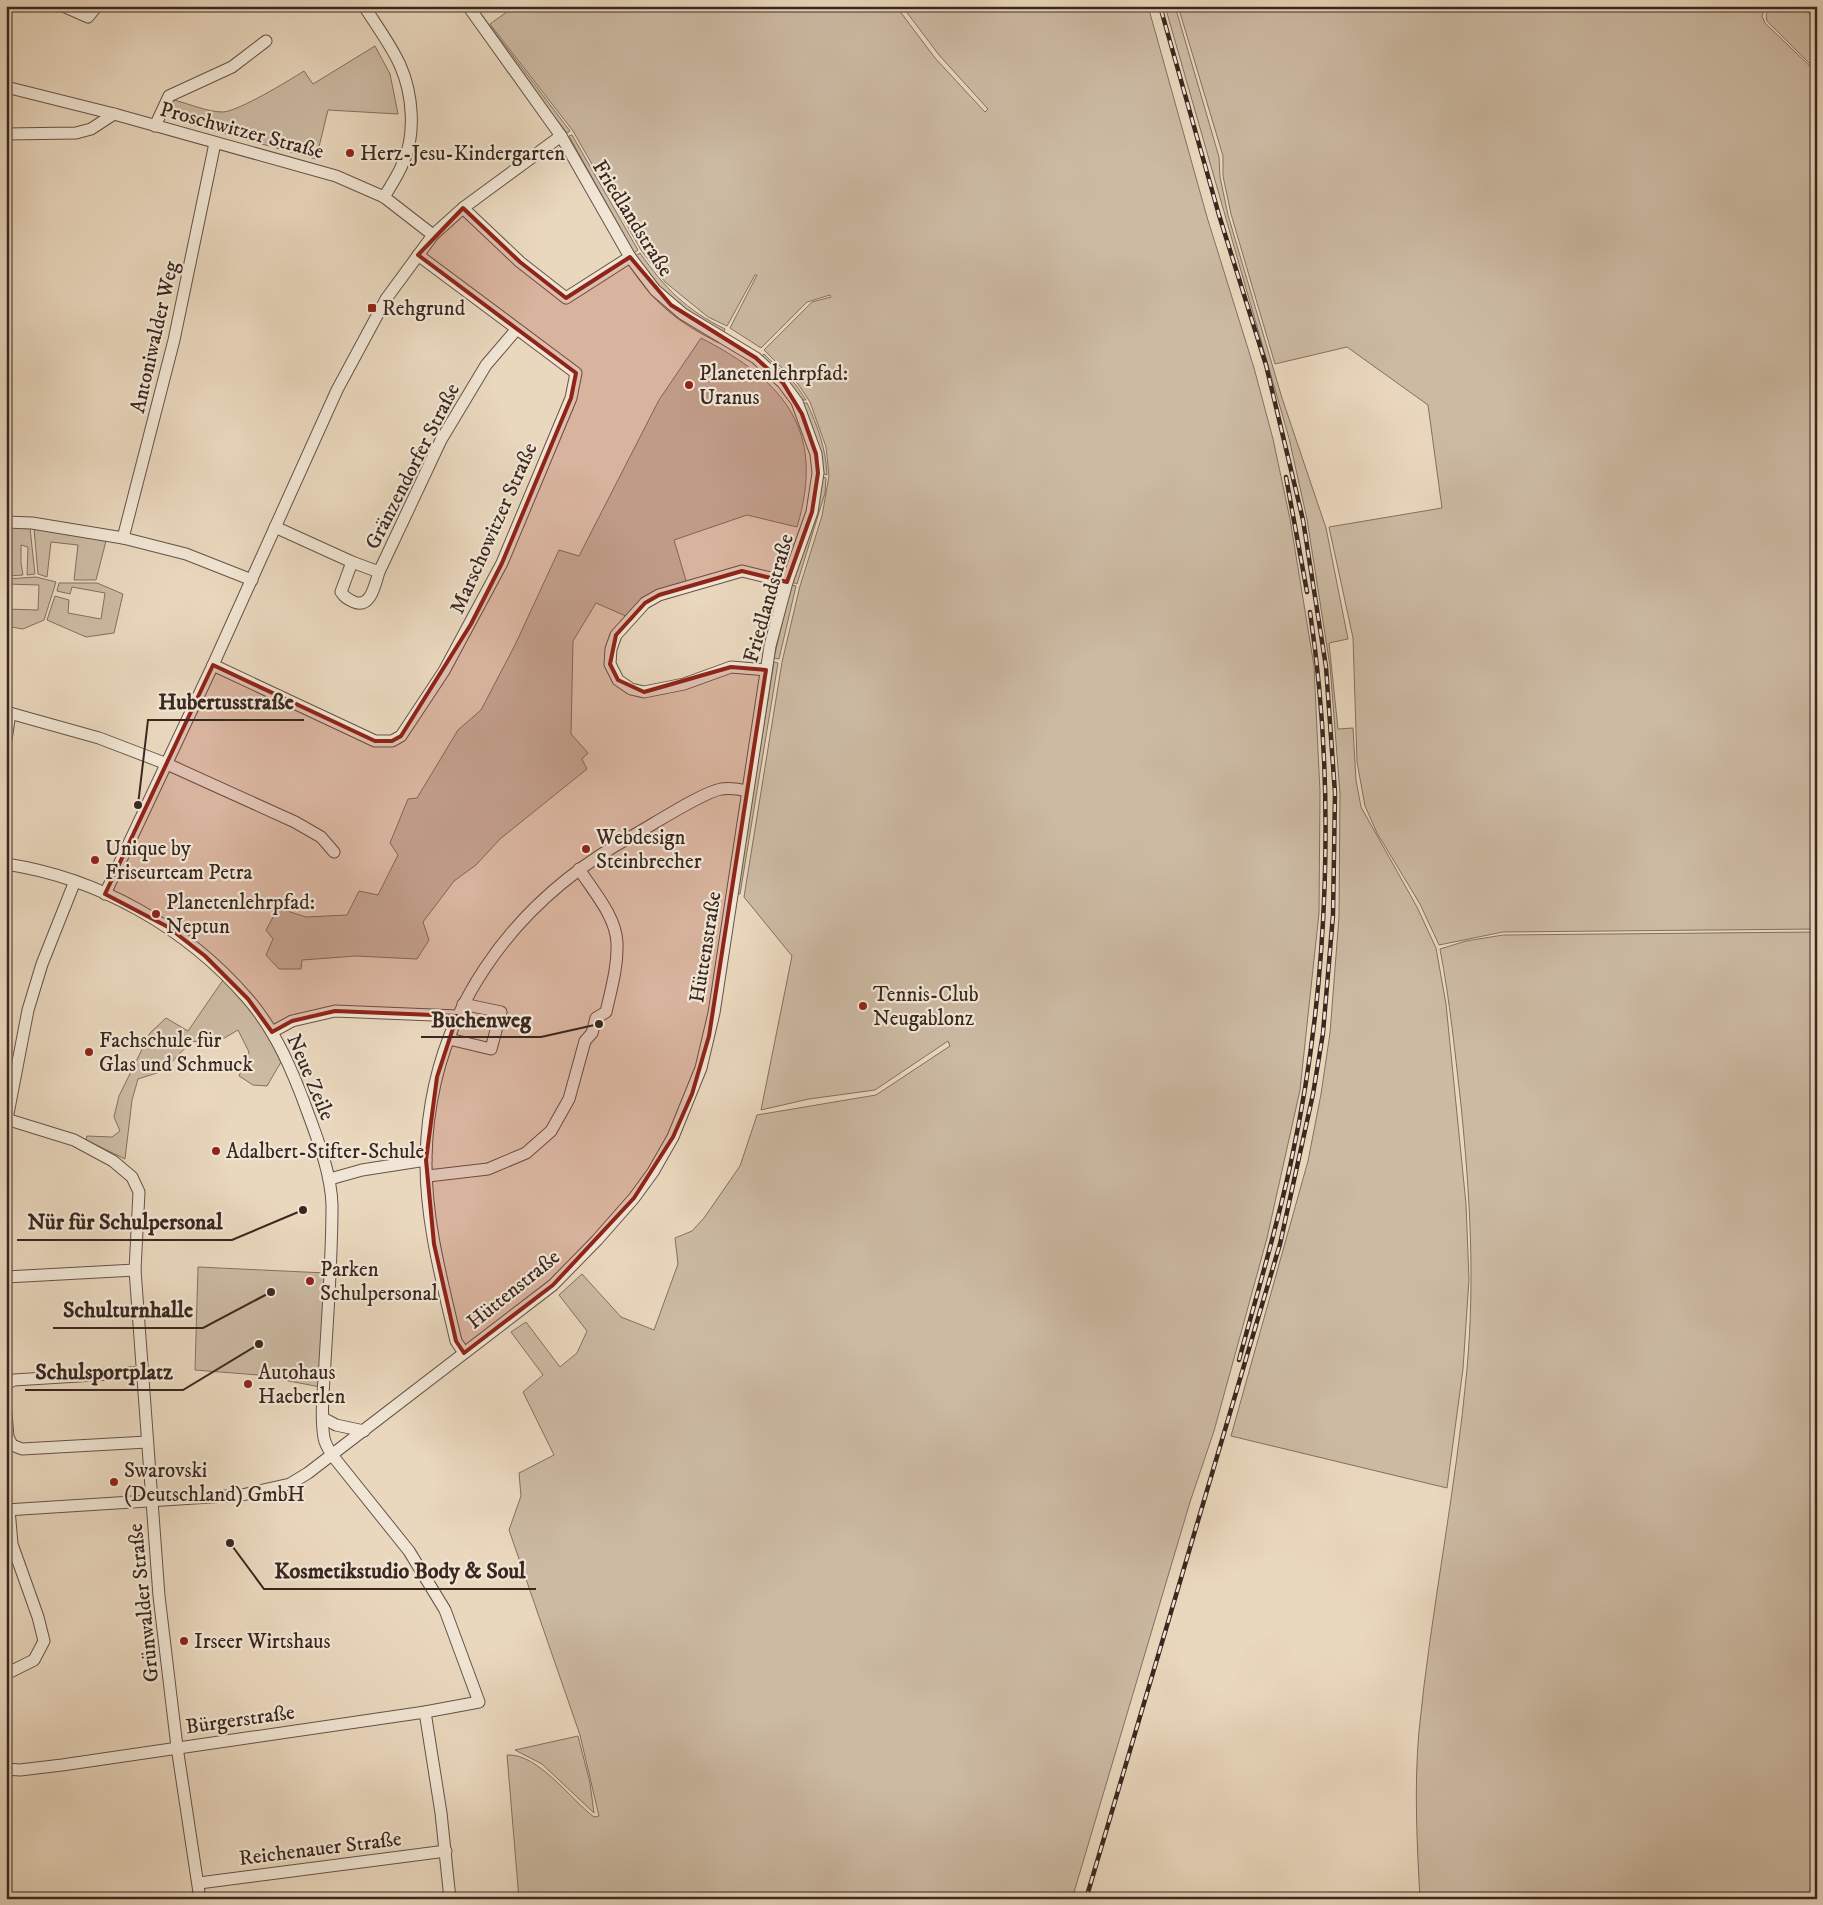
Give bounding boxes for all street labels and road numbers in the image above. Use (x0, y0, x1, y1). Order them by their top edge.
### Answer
street label: Proschwitzer Straße (157, 97, 327, 165)
street label: Friedlandstraße (586, 155, 679, 282)
street label: Antoniwalder Weg (125, 258, 185, 416)
street label: Gränzendorfer Straße (360, 379, 466, 554)
street label: Marschowitzer Straße (445, 439, 543, 618)
street label: Friedlandstraße (738, 531, 800, 666)
street label: Hüttenstraße (684, 889, 728, 1005)
street label: Neue Zeile (280, 1030, 340, 1125)
street label: Hüttenstraße (462, 1244, 566, 1335)
street label: Grünwalder Straße (123, 1522, 165, 1684)
street label: Bürgerstraße (184, 1699, 297, 1741)
street label: Reichenauer Straße (237, 1826, 403, 1872)

